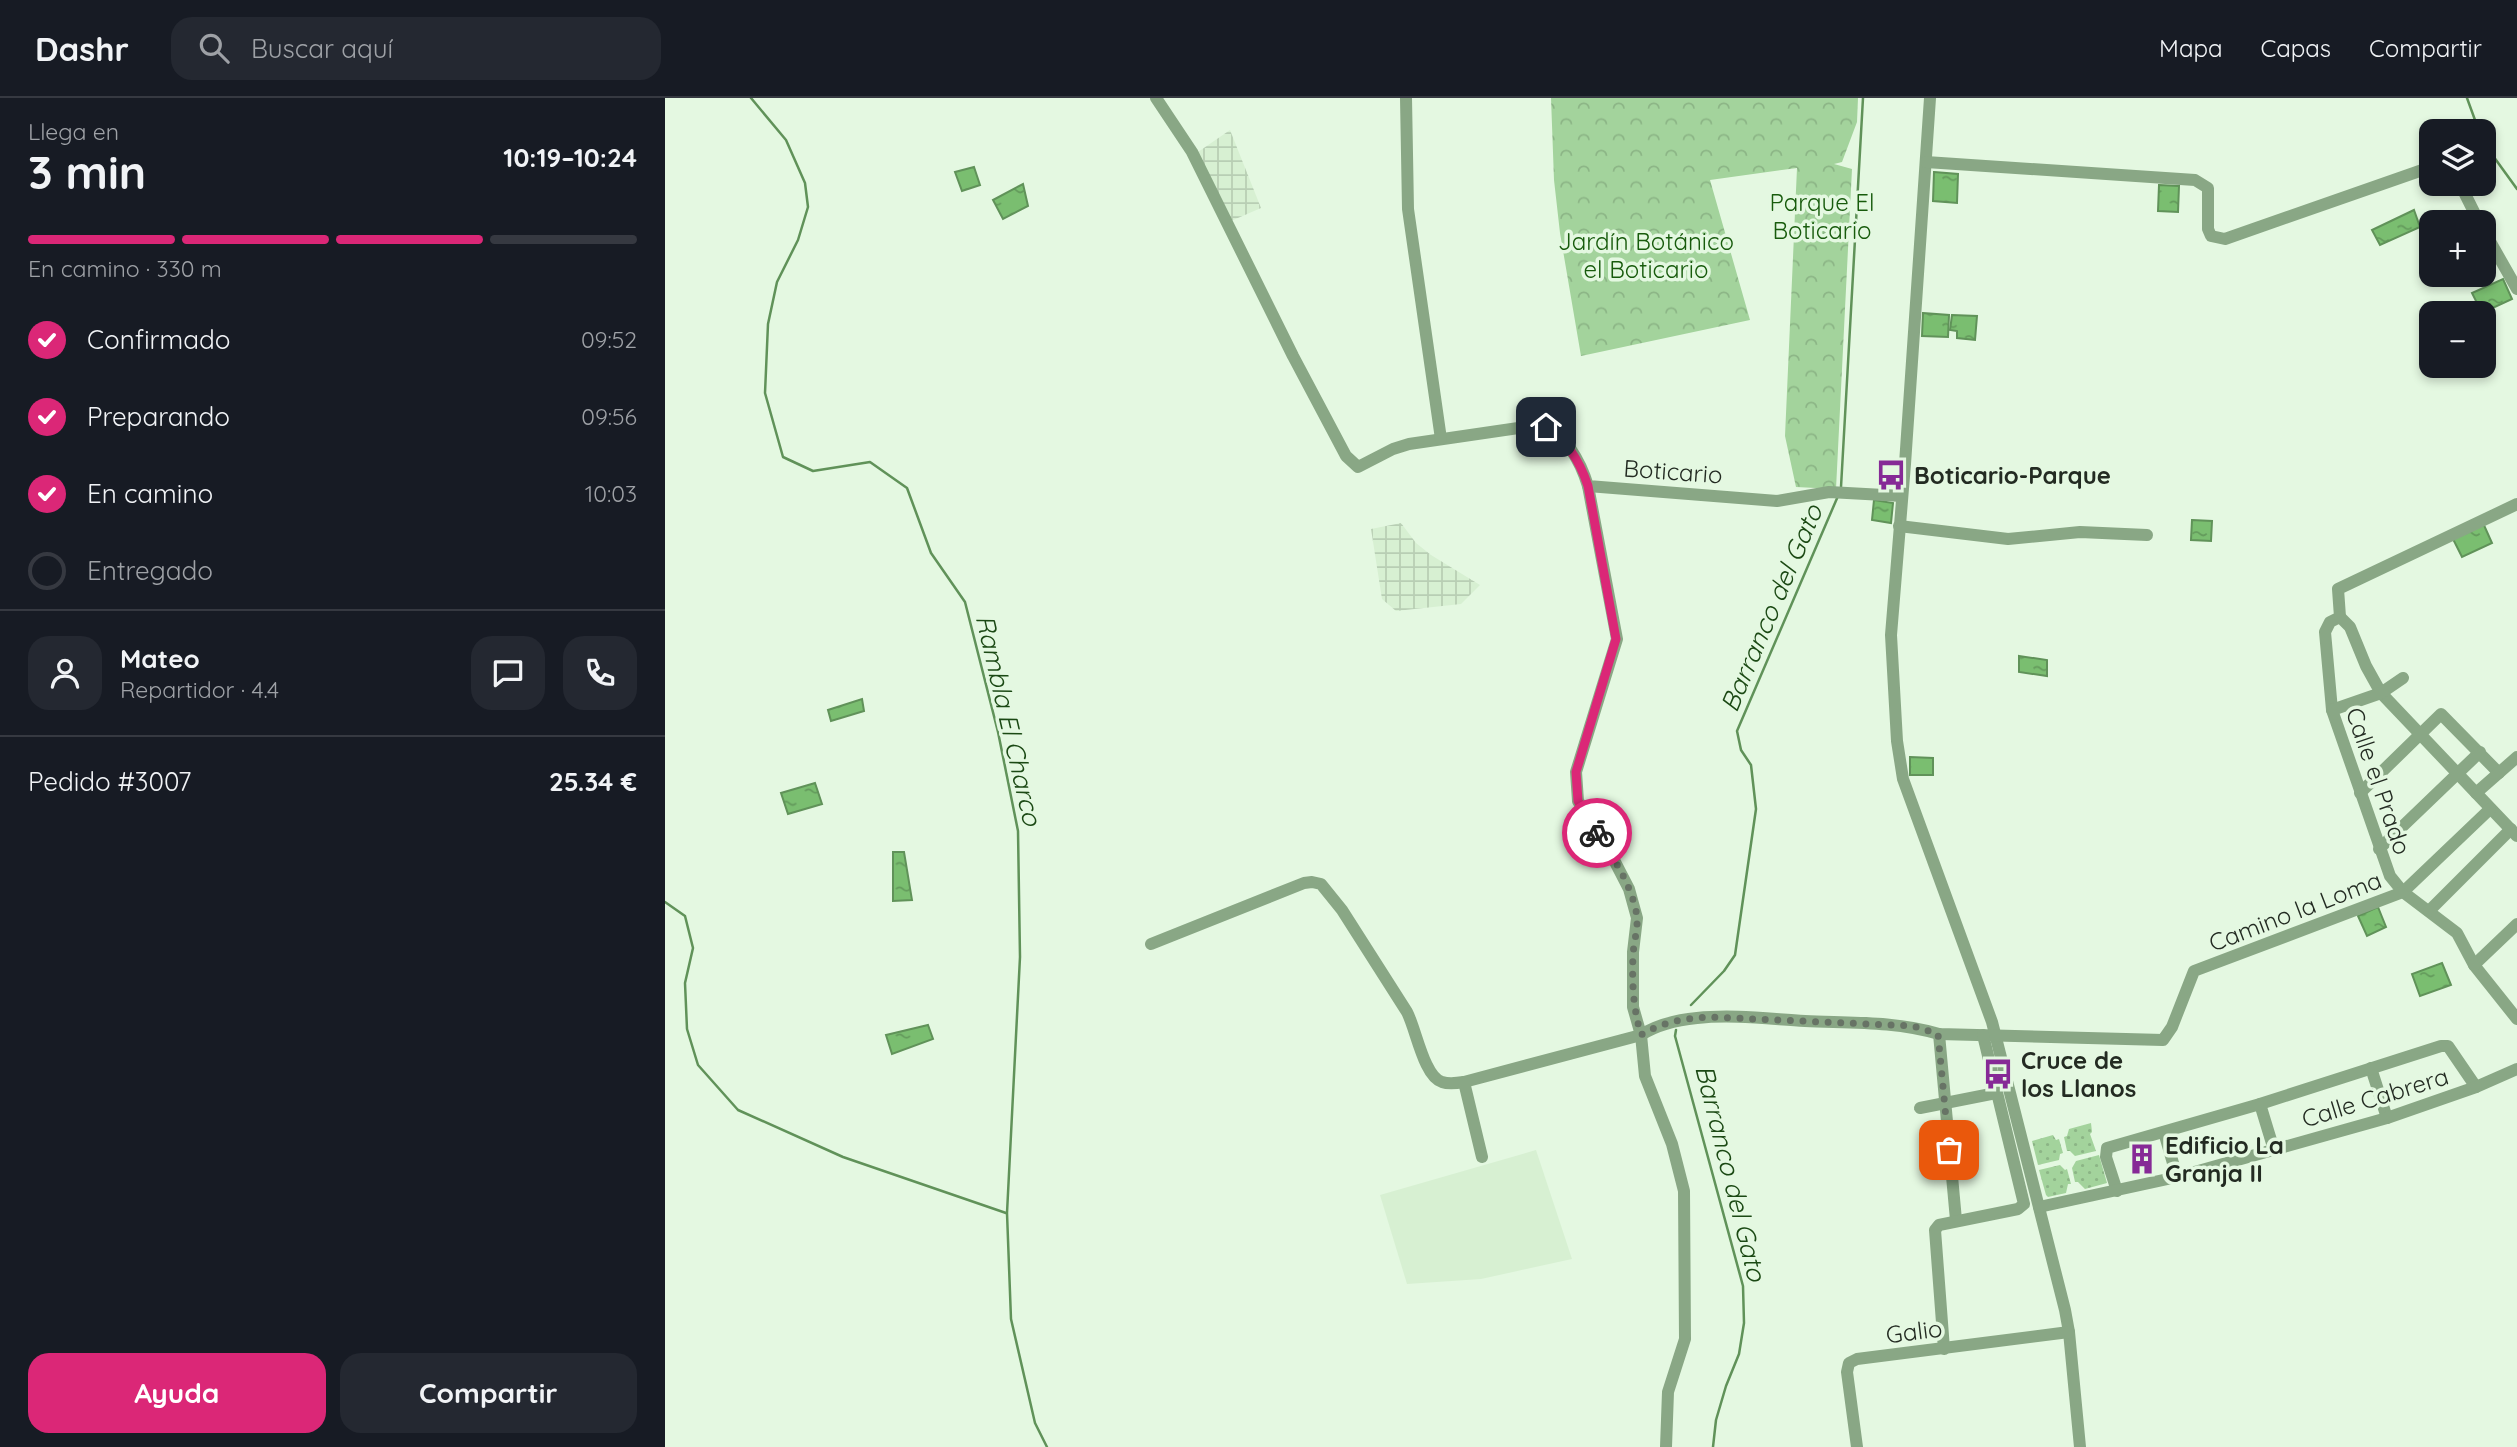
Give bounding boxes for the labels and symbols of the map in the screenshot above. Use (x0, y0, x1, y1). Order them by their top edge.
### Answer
park label: Parque El Boticario (1770, 187, 1874, 245)
park label: Jardín Botánico el Boticario (1558, 226, 1734, 284)
pin (1516, 397, 1576, 457)
street label: Boticario (1622, 453, 1724, 489)
bus stop icon: Boticario-Parque (1874, 458, 1908, 492)
place label: Boticario-Parque (1914, 460, 2111, 490)
water label: Barranco del Gato (1713, 498, 1830, 716)
water label: Rambla El Charco (969, 611, 1050, 830)
street label: Calle el Prado (2340, 703, 2418, 859)
courier (1562, 798, 1632, 868)
street label: Camino la Loma (2204, 864, 2386, 958)
place label: Cruce de los Llanos (2021, 1045, 2136, 1103)
bus stop icon: Cruce de los Llanos (1981, 1057, 2015, 1091)
street label: Calle Cabrera (2298, 1060, 2452, 1134)
water label: Barranco del Gato (1688, 1062, 1774, 1286)
pin (1919, 1120, 1979, 1180)
place label: Edificio La Granja II (2165, 1130, 2284, 1188)
building icon: Edificio La Granja II (2125, 1142, 2159, 1176)
street label: Galio (1884, 1313, 1944, 1349)

